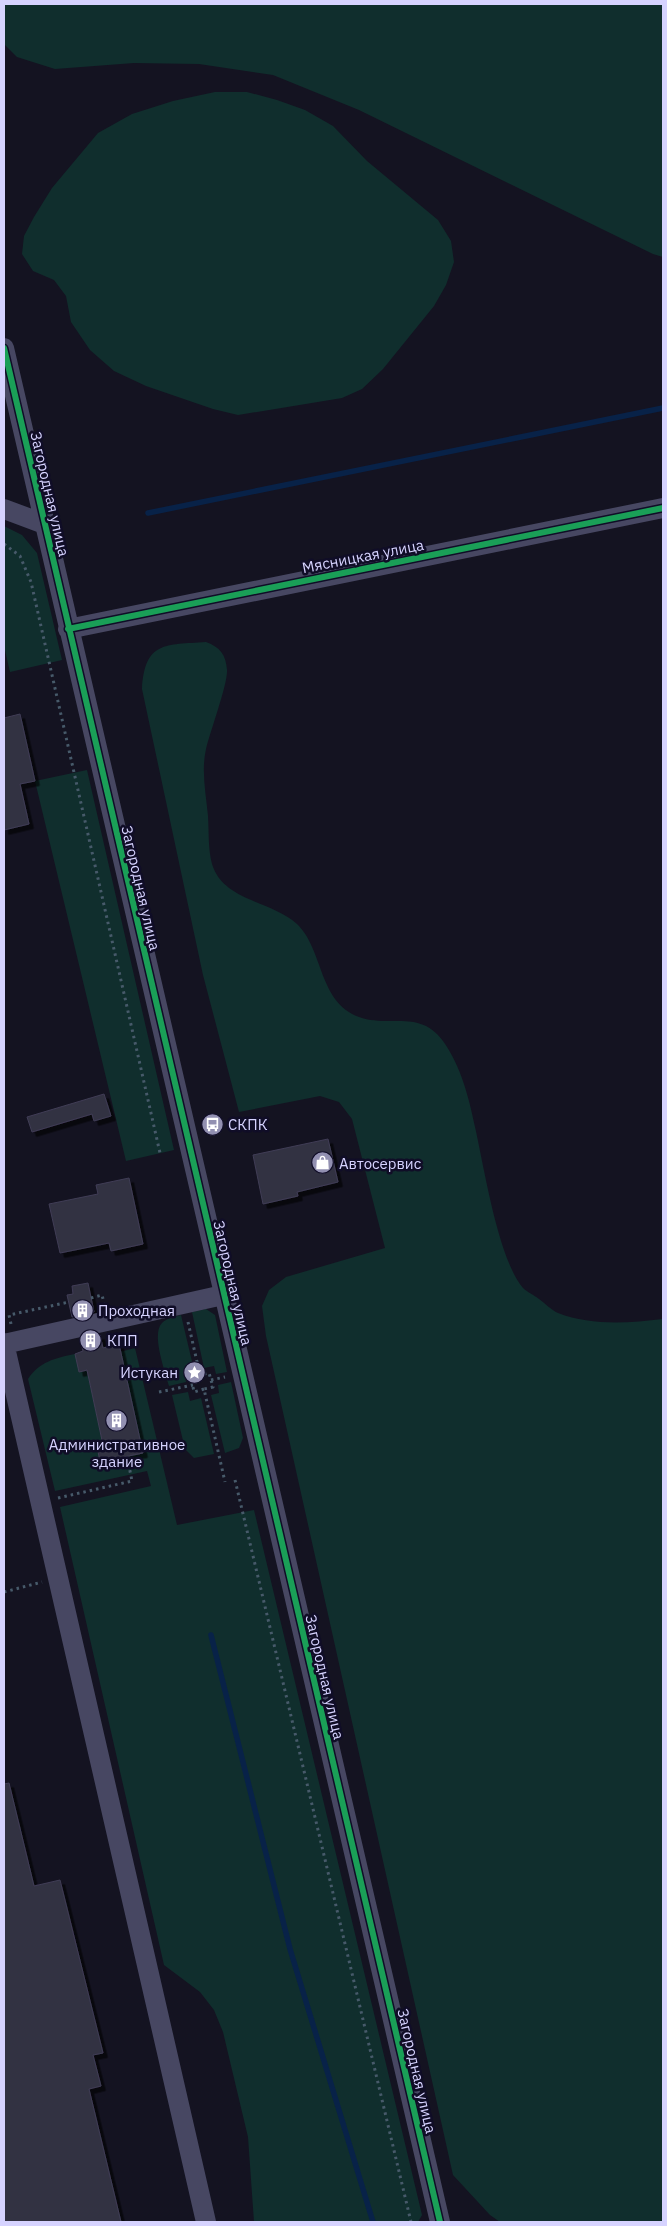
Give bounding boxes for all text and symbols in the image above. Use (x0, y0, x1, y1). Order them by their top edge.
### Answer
street label: Загородная улица (26, 430, 74, 558)
street label: Мясницкая улица (301, 535, 425, 577)
street label: Загородная улица (117, 824, 165, 952)
bus stop icon: СКПК (200, 1112, 224, 1136)
place label: СКПК (228, 1115, 268, 1134)
shop icon: Автосервис (311, 1151, 335, 1175)
place label: Автосервис (339, 1154, 422, 1173)
street label: Загородная улица (209, 1219, 257, 1347)
building icon: Проходная (70, 1298, 94, 1322)
place label: Проходная (98, 1301, 175, 1320)
building icon: КПП (79, 1328, 103, 1352)
place label: КПП (107, 1331, 138, 1350)
place icon: Истукан (182, 1360, 206, 1384)
place label: Истукан (120, 1363, 178, 1382)
building icon: Административное здание (105, 1409, 129, 1433)
place label: Административное здание (49, 1435, 185, 1471)
street label: Загородная улица (301, 1613, 349, 1741)
street label: Загородная улица (393, 2007, 441, 2135)

